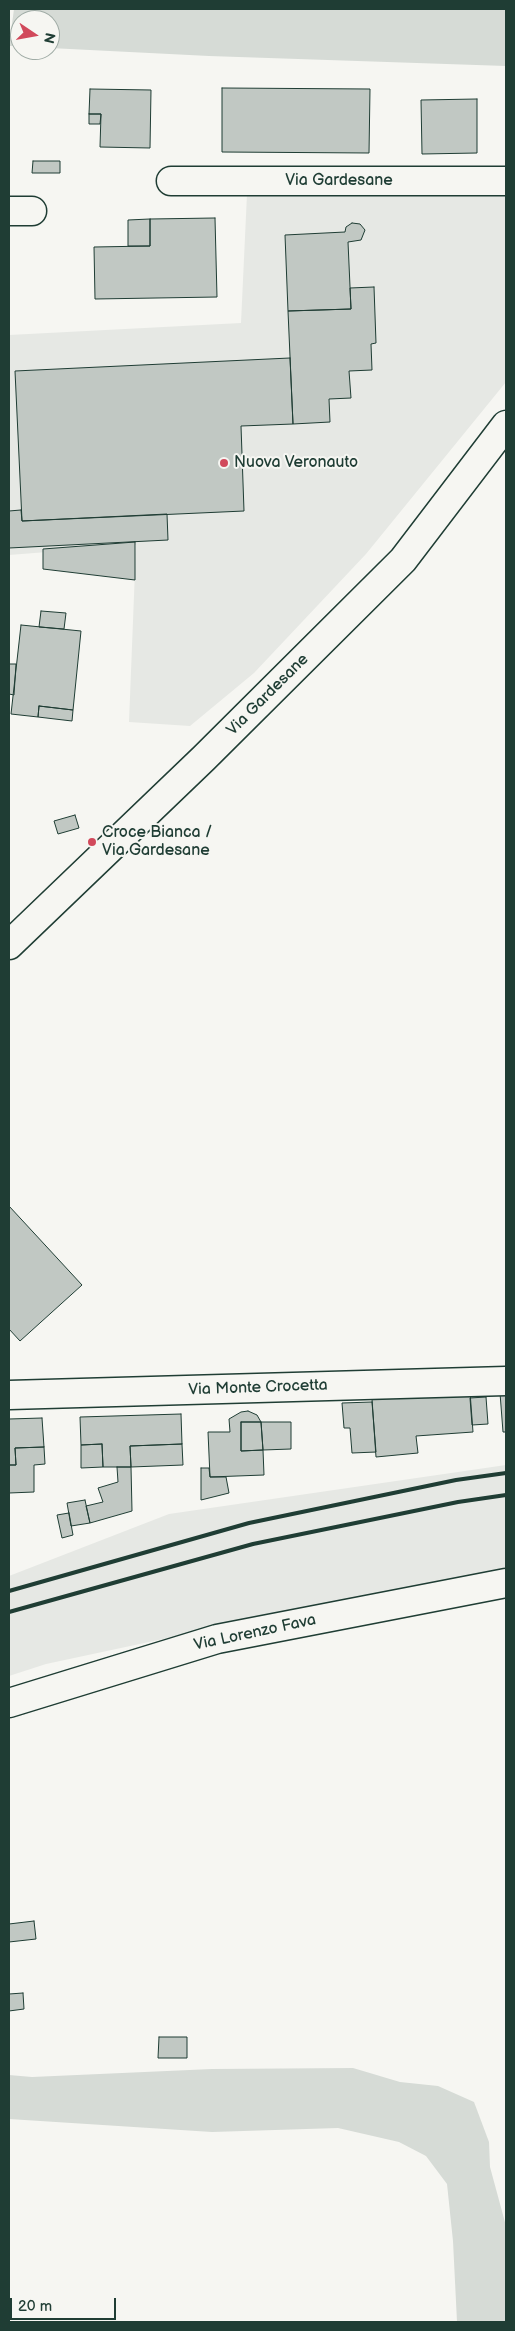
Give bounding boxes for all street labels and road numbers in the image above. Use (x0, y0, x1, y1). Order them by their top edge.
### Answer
street label: Via Gardesane (285, 171, 393, 191)
street label: Via Gardesane (223, 650, 313, 740)
street label: Via Monte Crocetta (188, 1376, 328, 1400)
street label: Via Lorenzo Fava (192, 1611, 318, 1655)

